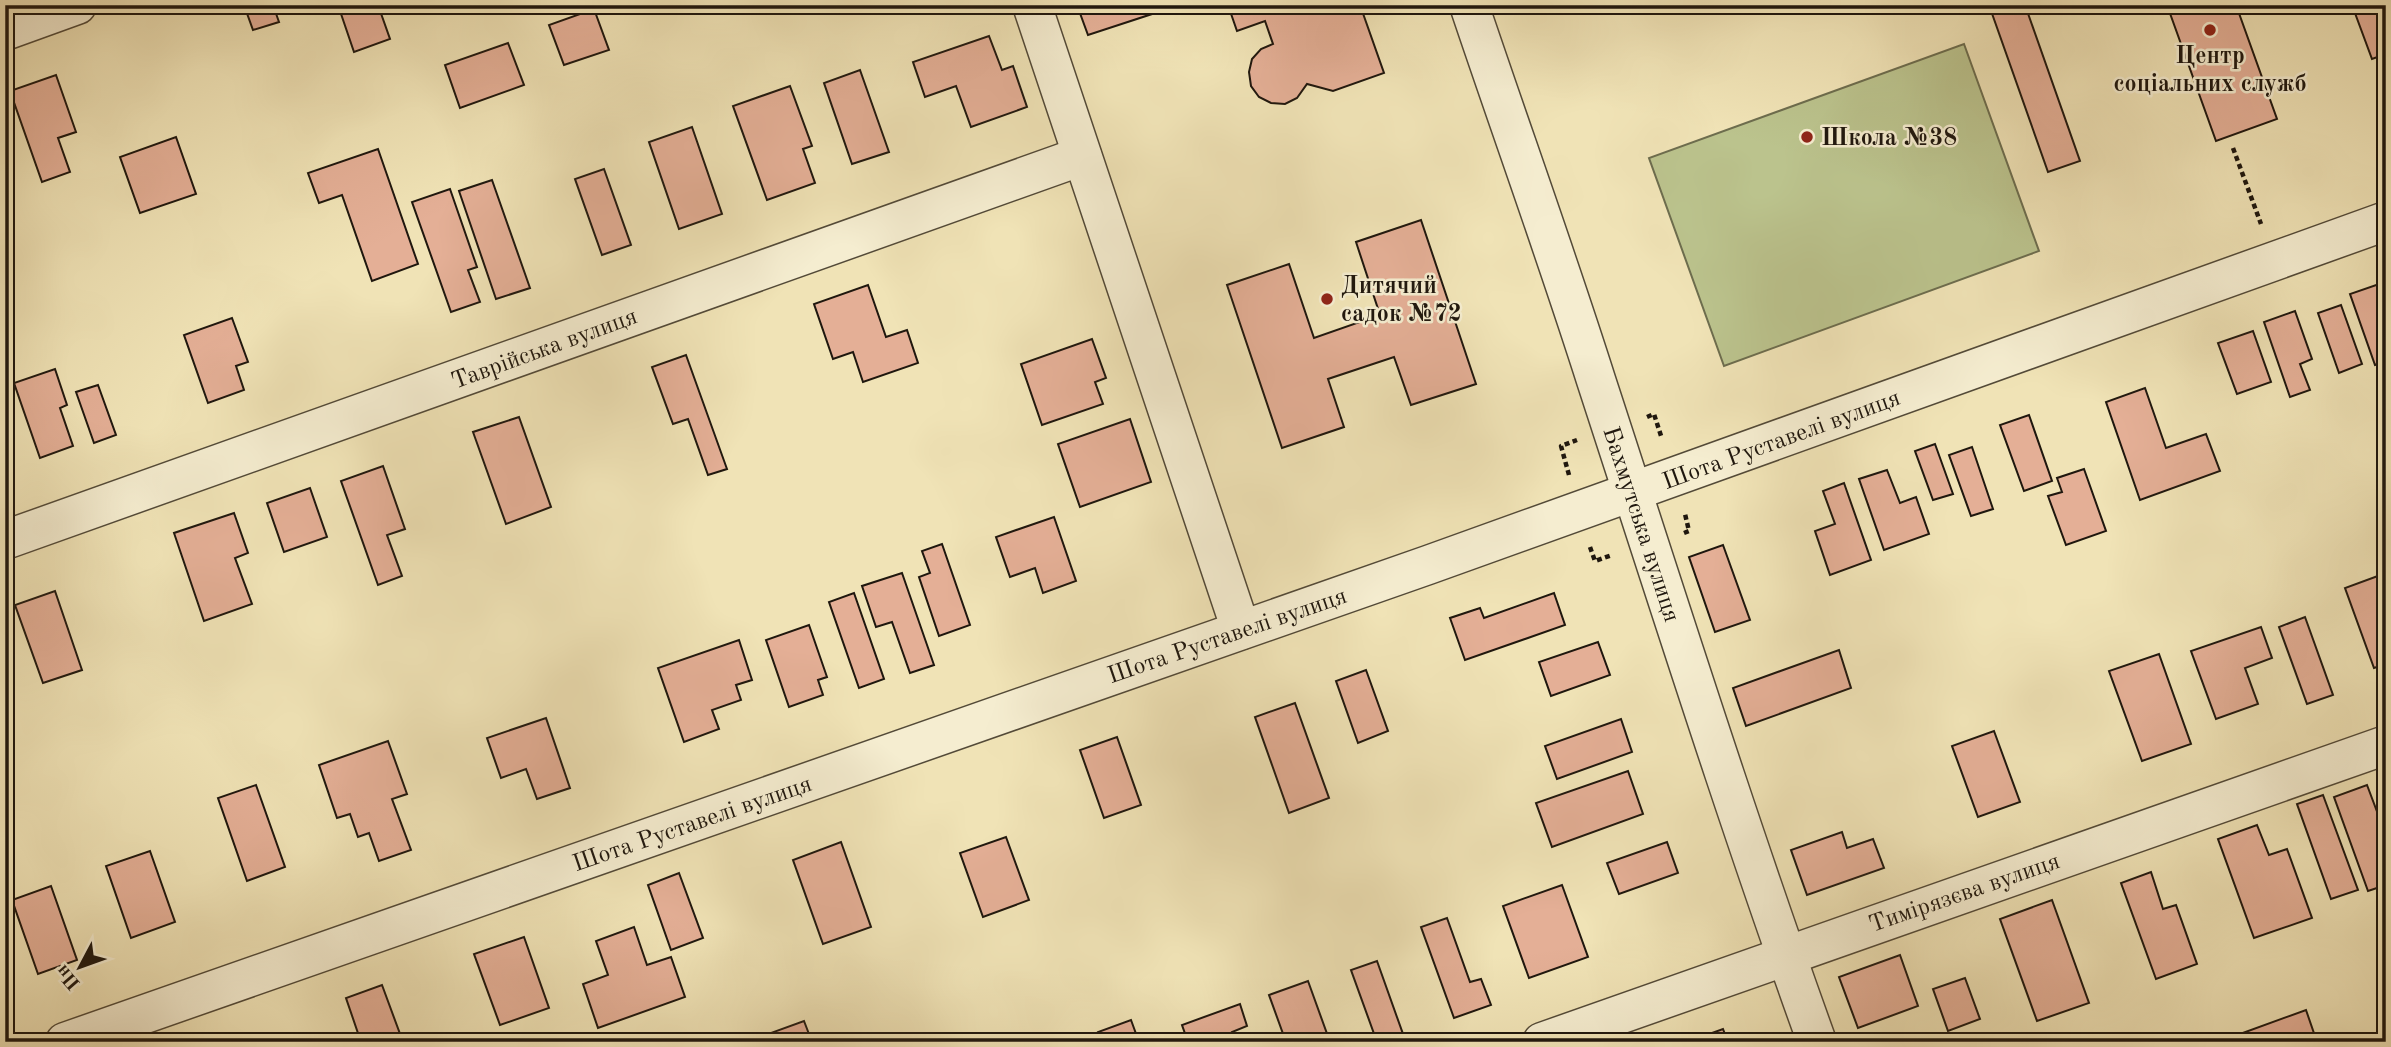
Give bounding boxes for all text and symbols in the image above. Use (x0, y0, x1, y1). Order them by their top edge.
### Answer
marker: Центр соціальних служб (2202, 22, 2218, 38)
place label: Центр соціальних служб (2113, 45, 2307, 97)
place label: Школа №38 (1821, 127, 1957, 151)
marker: Школа №38 (1799, 129, 1815, 145)
place label: Дитячий садок №72 (1341, 275, 1462, 327)
marker: Дитячий садок №72 (1319, 291, 1335, 307)
street label: Таврійська вулиця (449, 305, 641, 395)
street label: Шота Руставелі вулиця (1660, 387, 1904, 495)
street label: Бахмутська вулиця (1597, 424, 1683, 625)
street label: Шота Руставелі вулиця (1105, 585, 1350, 689)
street label: Шота Руставелі вулиця (570, 773, 815, 877)
street label: Тимірязєва вулиця (1866, 850, 2063, 938)
north arrow (46, 932, 116, 1002)
text: Пн (53, 960, 85, 993)

